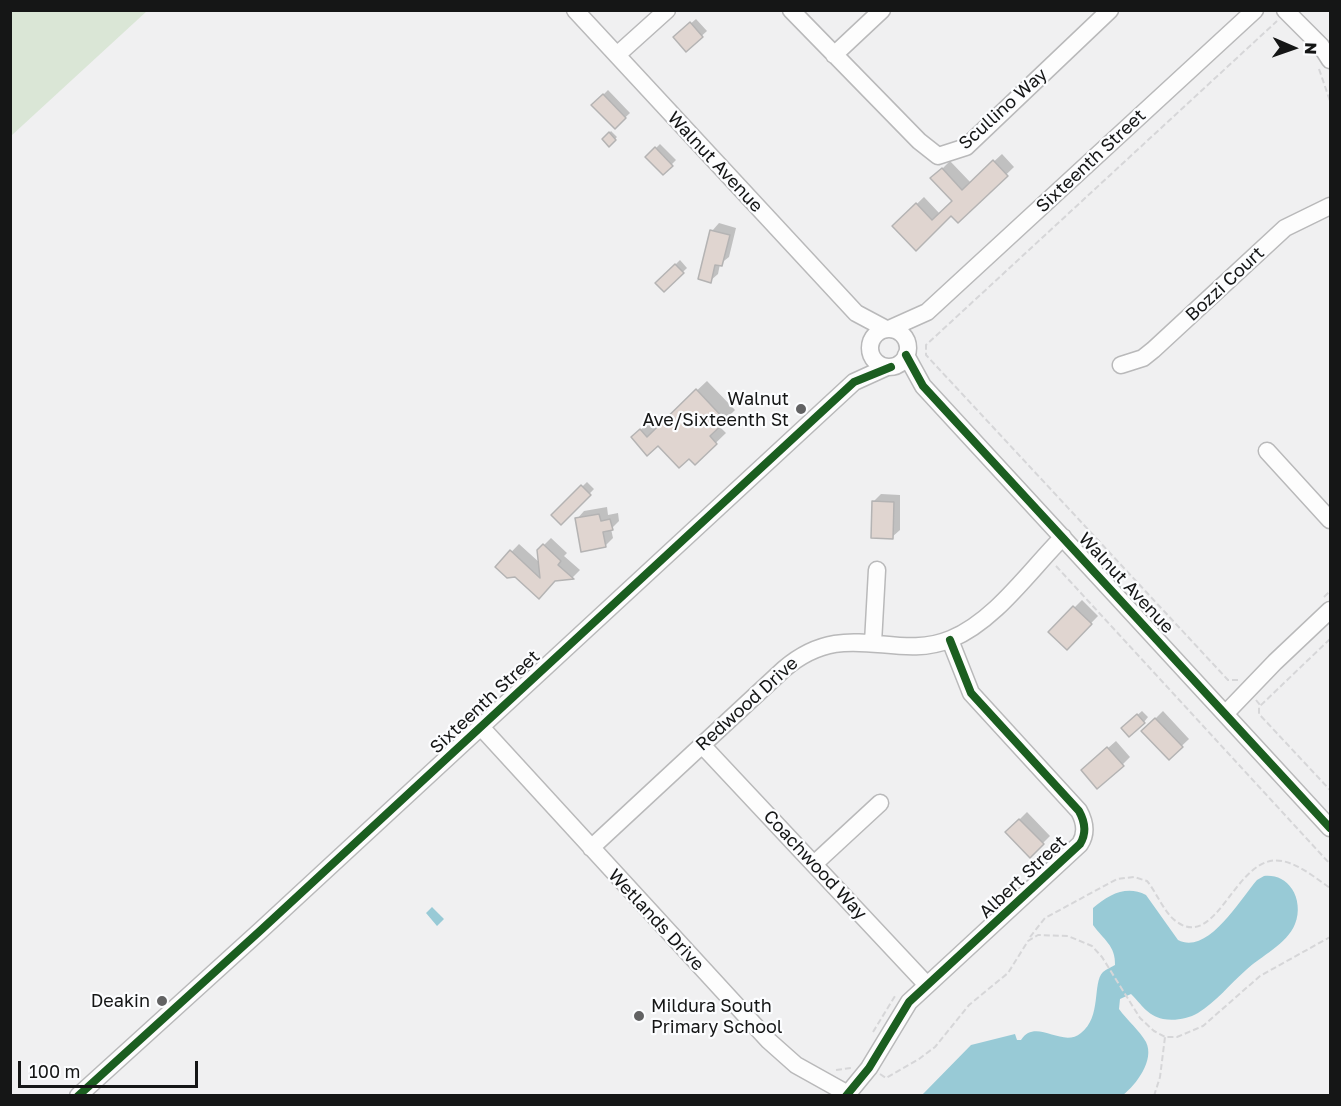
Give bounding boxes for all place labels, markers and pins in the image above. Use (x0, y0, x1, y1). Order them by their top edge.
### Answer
place label: Walnut Ave/Sixteenth St (643, 388, 789, 430)
marker: Walnut Ave/Sixteenth St (794, 402, 808, 416)
place label: Deakin (91, 990, 150, 1012)
marker: Deakin (155, 994, 169, 1008)
place label: Mildura South Primary School (651, 995, 783, 1038)
marker: Mildura South Primary School (632, 1009, 646, 1023)

